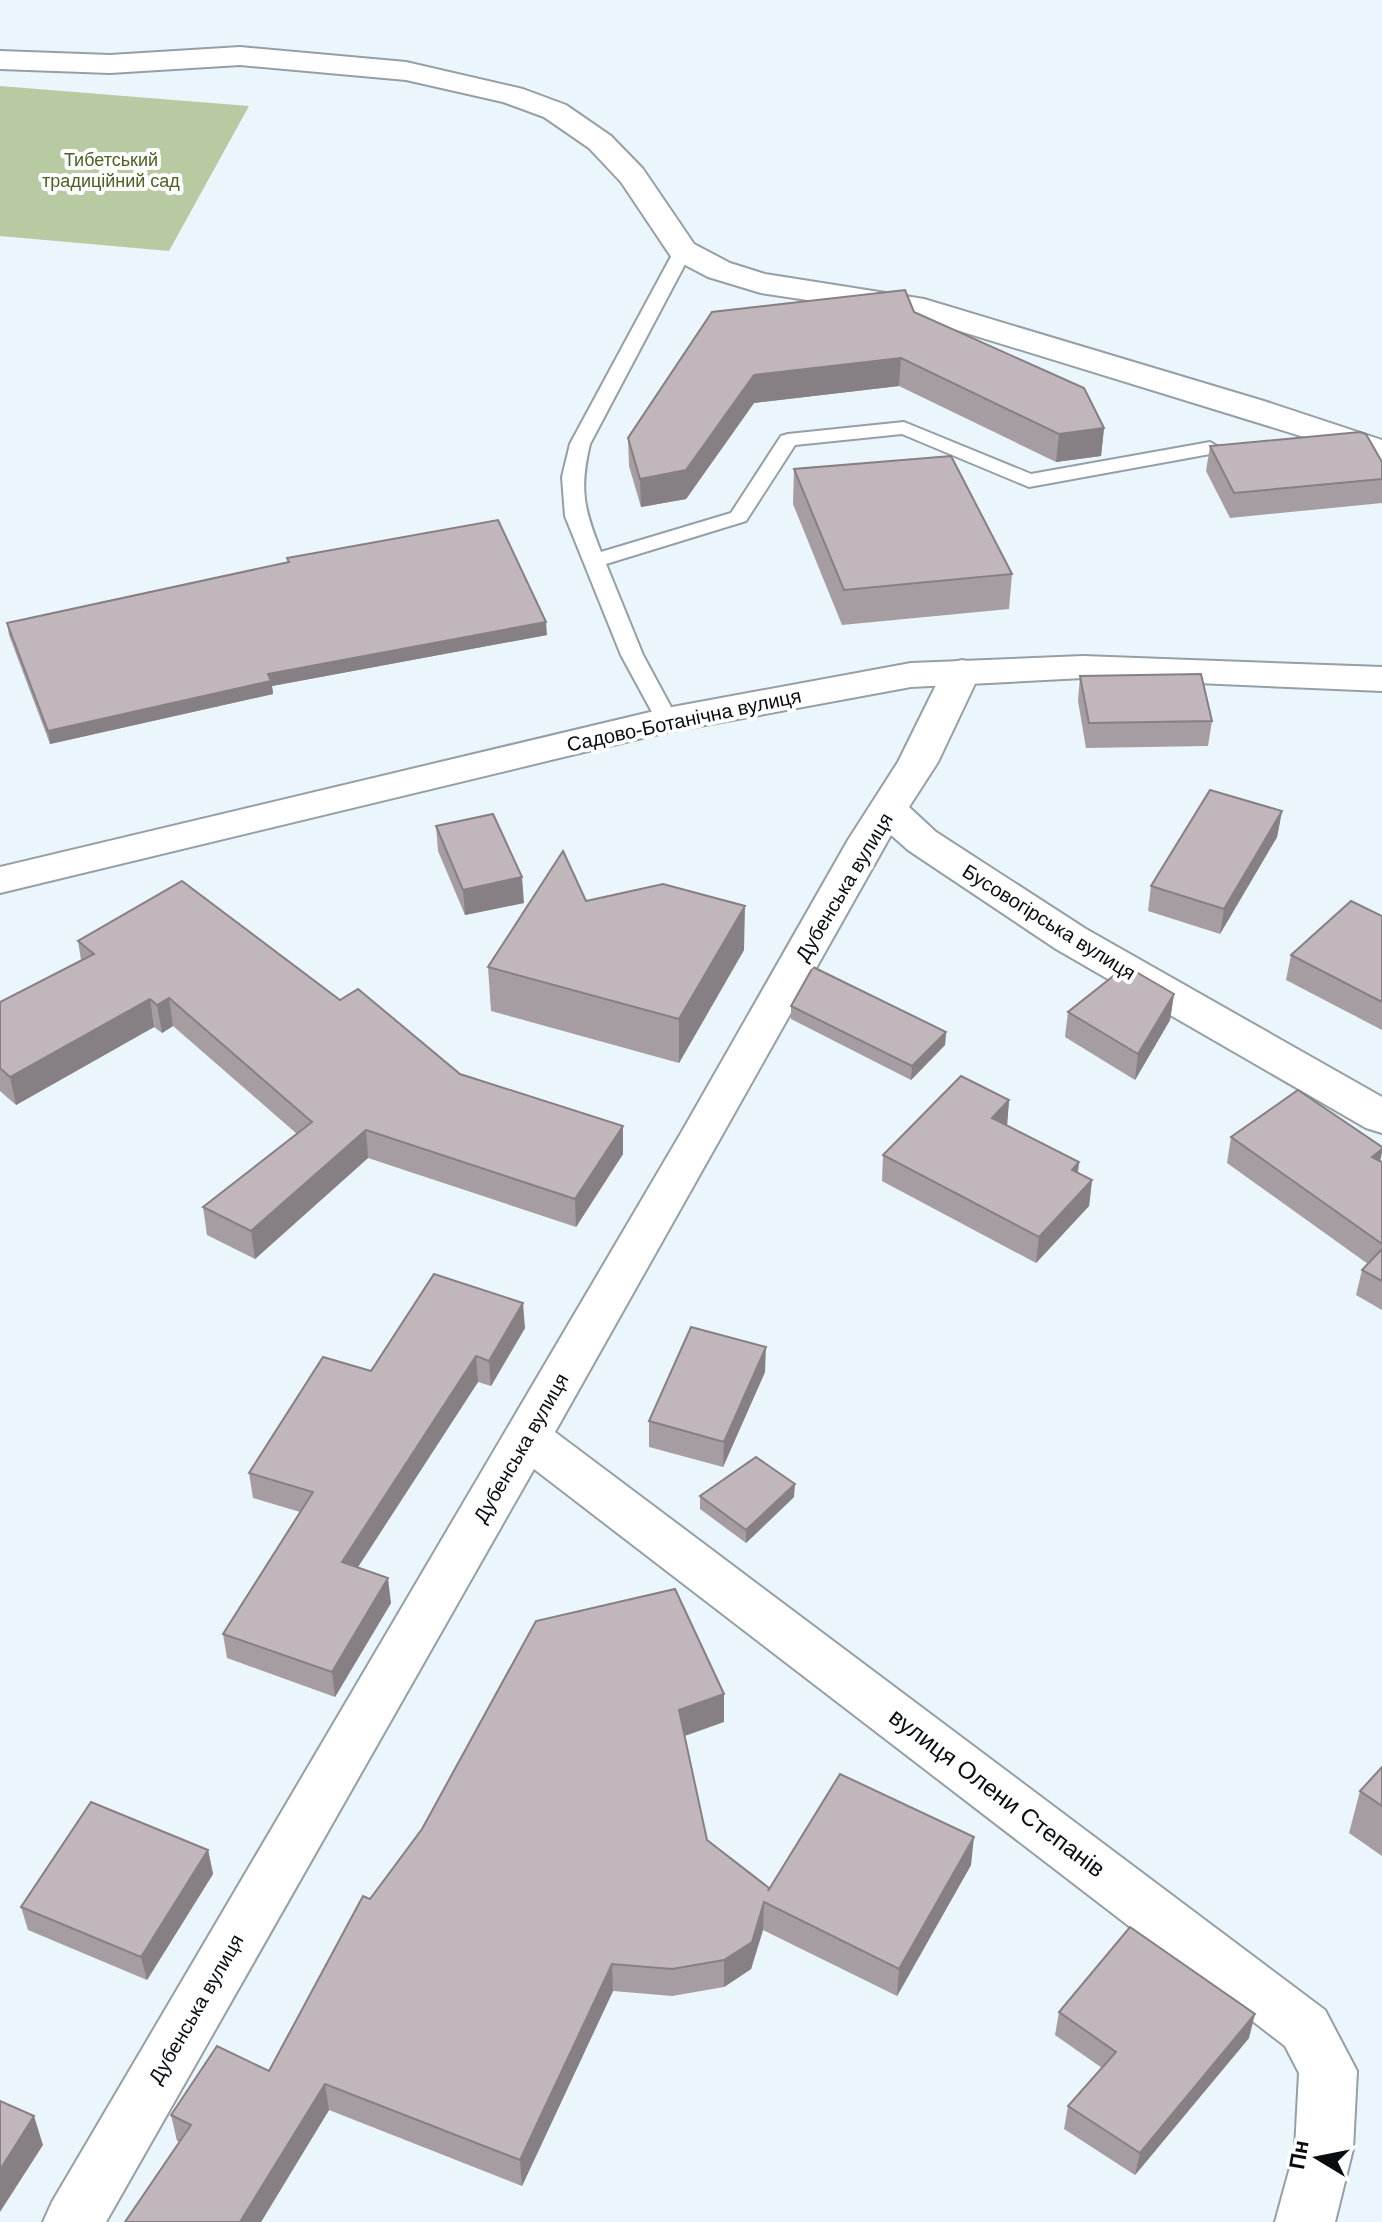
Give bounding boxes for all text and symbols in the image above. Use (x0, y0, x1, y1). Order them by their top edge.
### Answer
park label: Тибетський традиційний сад (42, 150, 180, 191)
street label: Садово-Ботанічна вулиця (565, 684, 803, 756)
street label: Дубенська вулиця (791, 809, 897, 965)
street label: Бусовогірська вулиця (959, 860, 1139, 984)
street label: Дубенська вулиця (469, 1369, 573, 1527)
street label: вулиця Олени Степанів (884, 1703, 1110, 1882)
street label: Дубенська вулиця (144, 1930, 248, 2088)
north arrow (1278, 2118, 1358, 2198)
text: Пн (1284, 2138, 1314, 2171)

